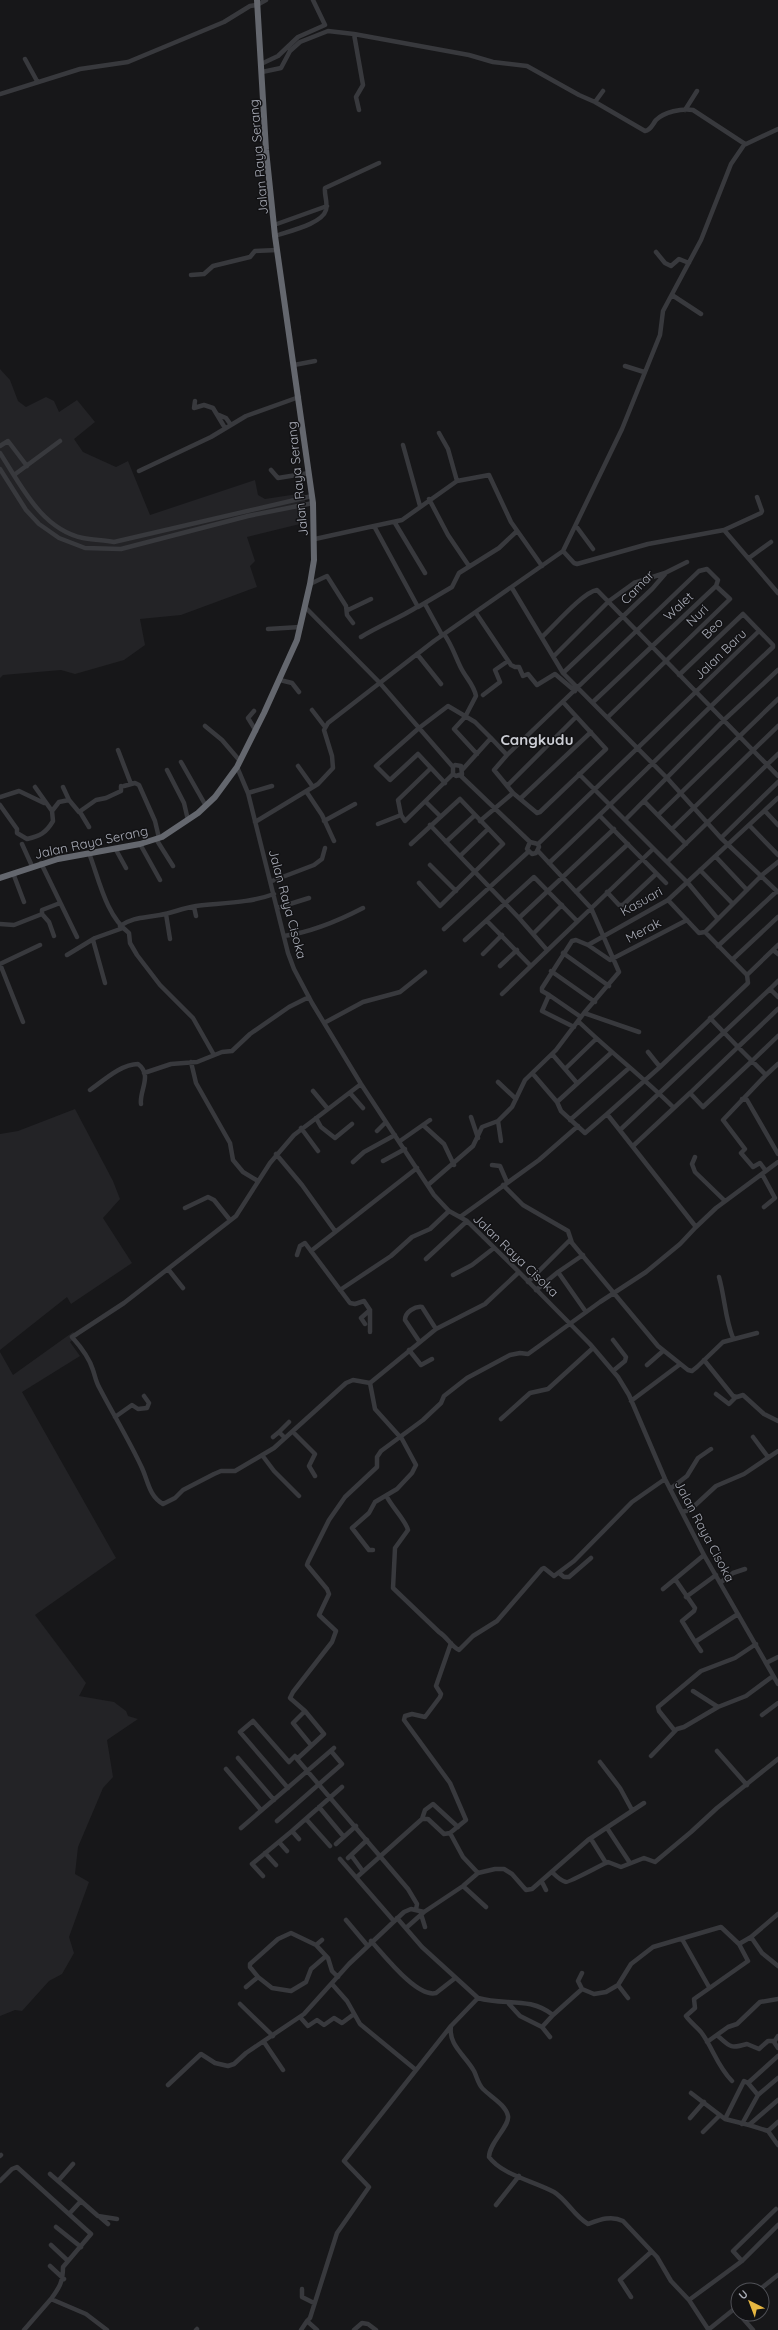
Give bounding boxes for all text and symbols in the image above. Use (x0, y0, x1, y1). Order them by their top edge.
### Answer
street label: Jalan Raya Serang (245, 99, 271, 215)
street label: Jalan Raya Serang (283, 421, 311, 537)
street label: Camar (617, 567, 657, 607)
street label: Walet (660, 588, 696, 624)
street label: Nuri (683, 601, 711, 629)
street label: Beo (698, 614, 726, 642)
street label: Jalan Baru (691, 625, 749, 683)
district label: Cangkudu (500, 730, 574, 749)
street label: Jalan Raya Serang (33, 822, 149, 862)
street label: Jalan Raya Cisoka (266, 847, 310, 961)
street label: Kasuari (617, 883, 665, 919)
street label: Merak (623, 914, 663, 946)
street label: Jalan Raya Cisoka (470, 1210, 562, 1300)
street label: Jalan Raya Cisoka (671, 1477, 739, 1585)
north arrow (730, 2282, 770, 2322)
text: U (736, 2287, 751, 2302)

